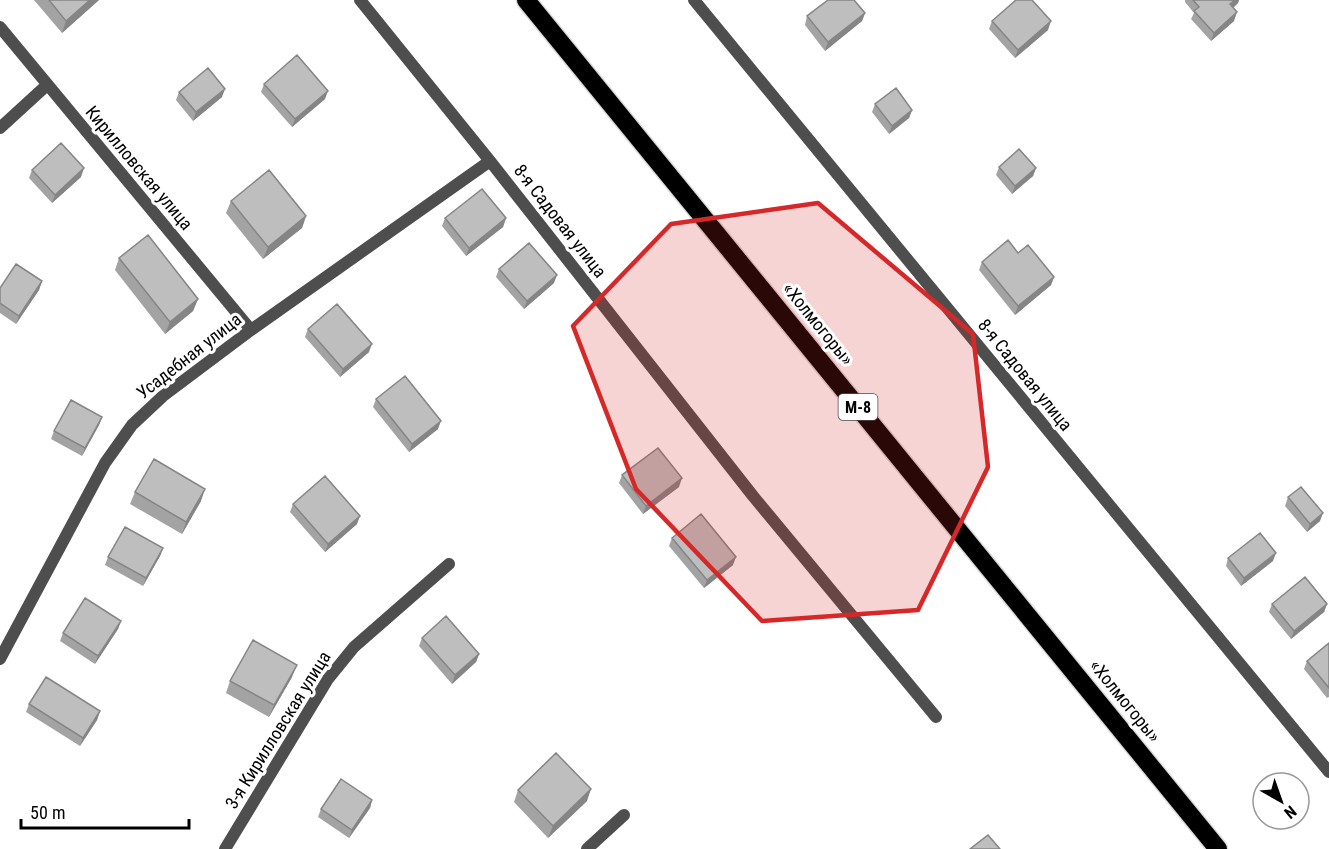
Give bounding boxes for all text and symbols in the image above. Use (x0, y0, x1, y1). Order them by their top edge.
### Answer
street label: Кирилловская улица (81, 101, 197, 234)
street label: 8-я Садовая улица (510, 160, 611, 281)
street label: «Холмогоры» (779, 278, 858, 369)
street label: Усадебная улица (132, 308, 245, 403)
street label: 8-я Садовая улица (974, 315, 1077, 435)
road number: М-8 (838, 394, 878, 420)
street label: 3-я Кирилловская улица (221, 647, 335, 812)
street label: «Холмогоры» (1086, 655, 1165, 746)
north arrow (1251, 771, 1311, 831)
scale bar (21, 792, 189, 830)
text: 50 m (30, 802, 65, 823)
text: N (1280, 802, 1300, 823)

